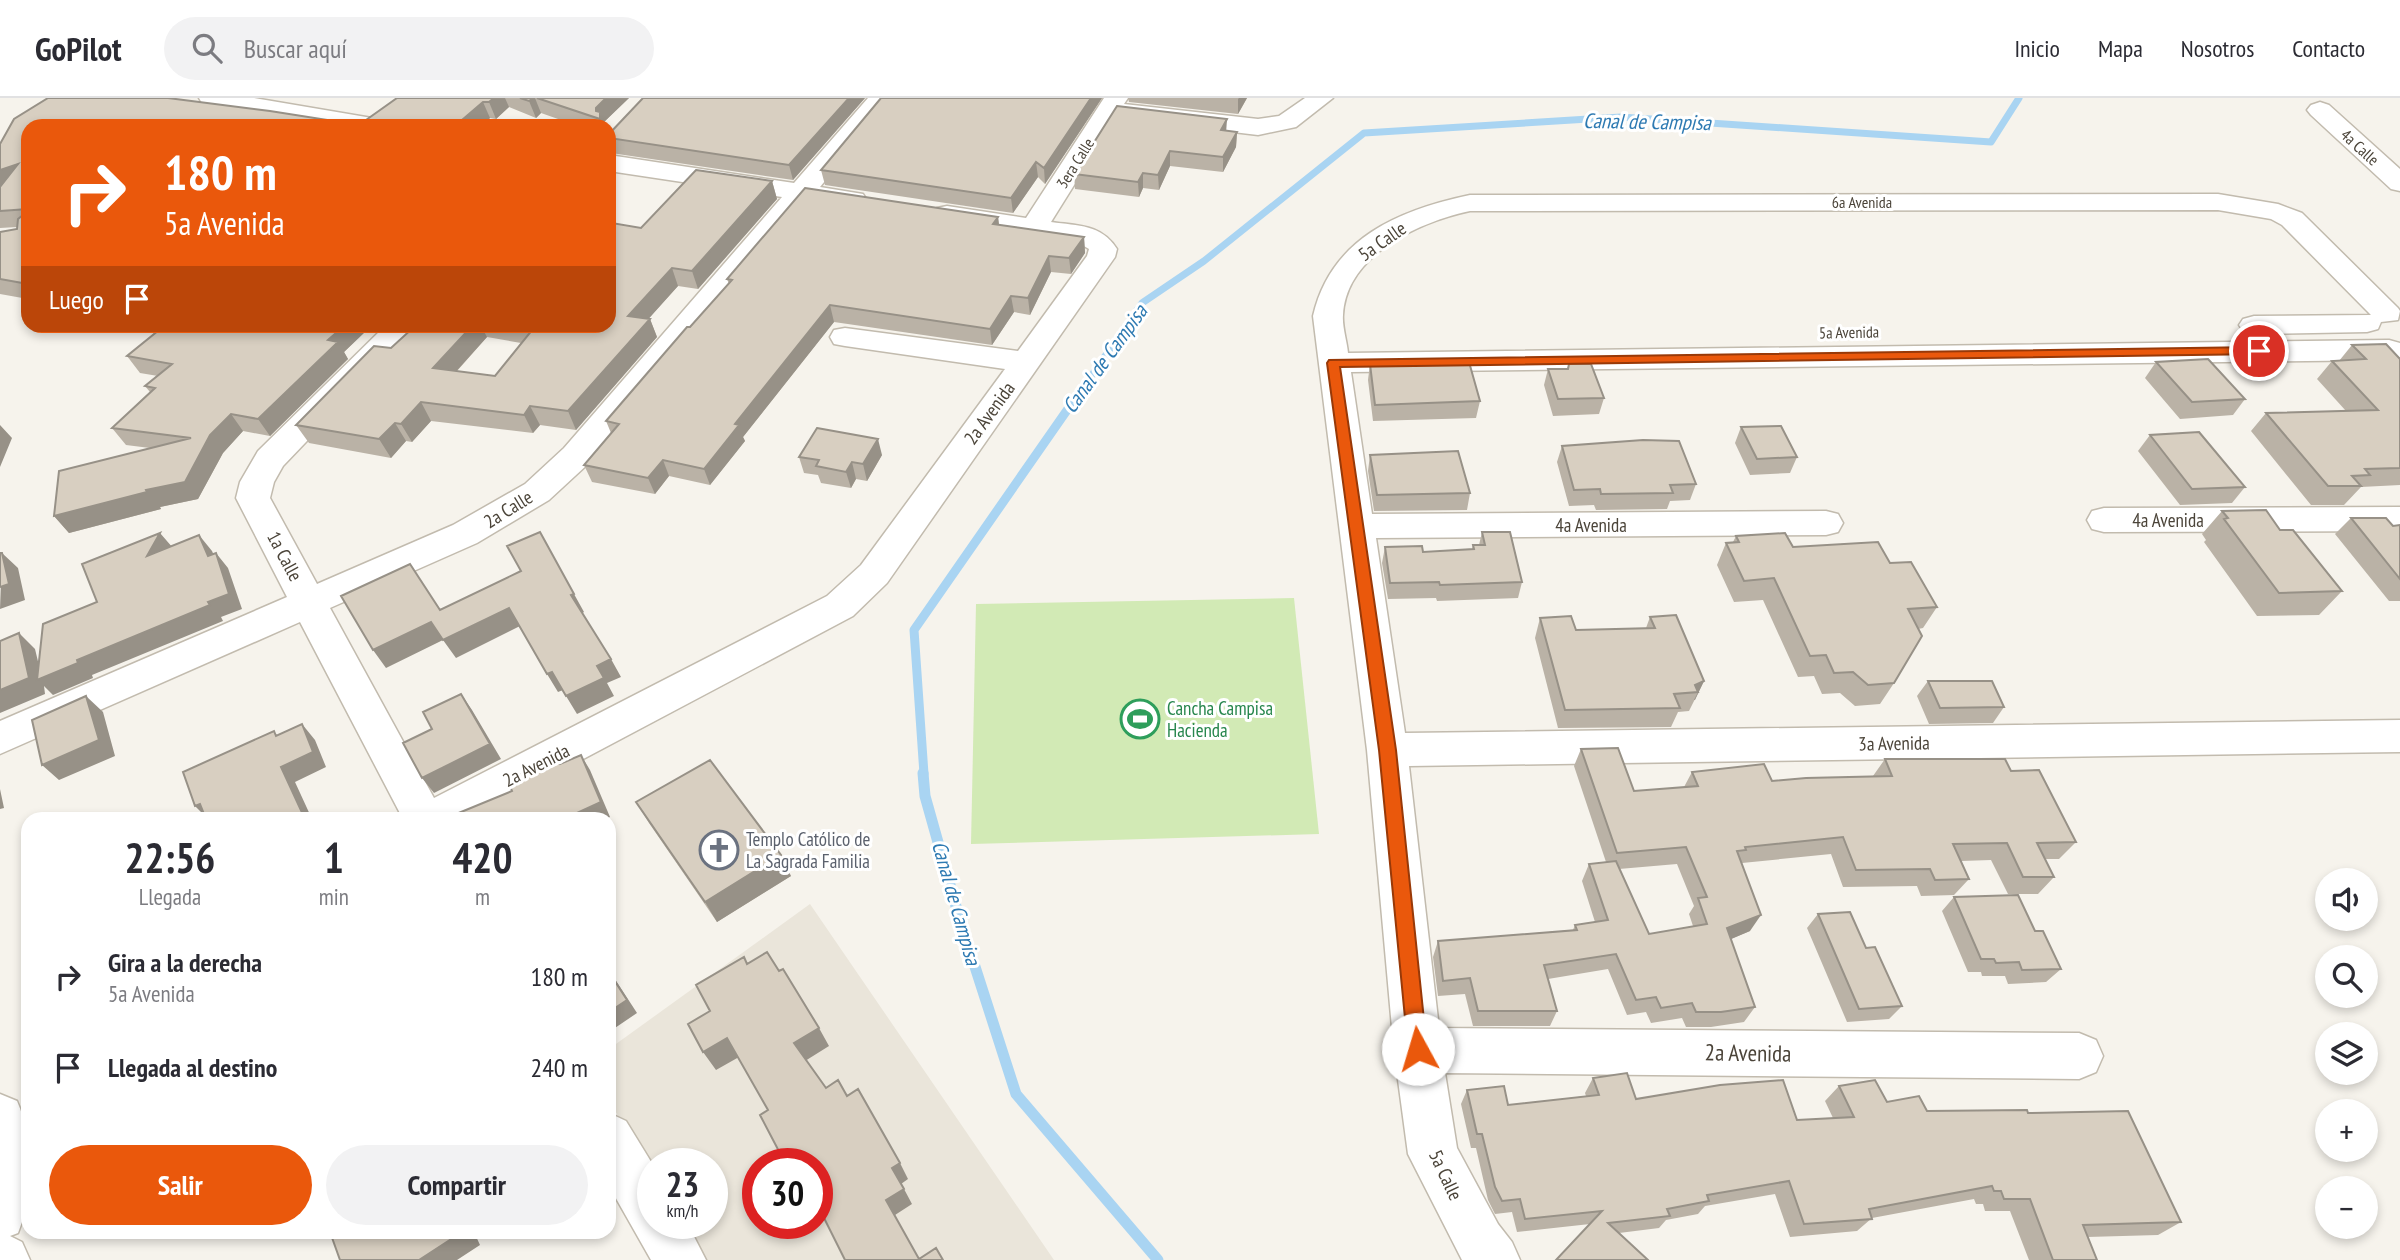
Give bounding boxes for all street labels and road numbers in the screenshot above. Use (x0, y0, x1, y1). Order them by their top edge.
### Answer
street label: 4a Calle (2337, 125, 2383, 169)
street label: 3era Calle (1052, 134, 1098, 192)
street label: 6a Avenida (1832, 192, 1892, 212)
street label: 5a Calle (1353, 216, 1411, 266)
street label: 5a Avenida (1819, 321, 1879, 343)
street label: 2a Avenida (958, 377, 1020, 449)
street label: 2a Calle (479, 485, 537, 533)
street label: 4a Avenida (2132, 508, 2204, 532)
street label: 4a Avenida (1555, 513, 1627, 537)
street label: 1a Calle (262, 527, 308, 585)
street label: 3a Avenida (1858, 730, 1930, 756)
street label: 2a Avenida (499, 738, 573, 792)
street label: 2a Avenida (1704, 1037, 1792, 1068)
street label: 5a Calle (1424, 1146, 1468, 1204)

